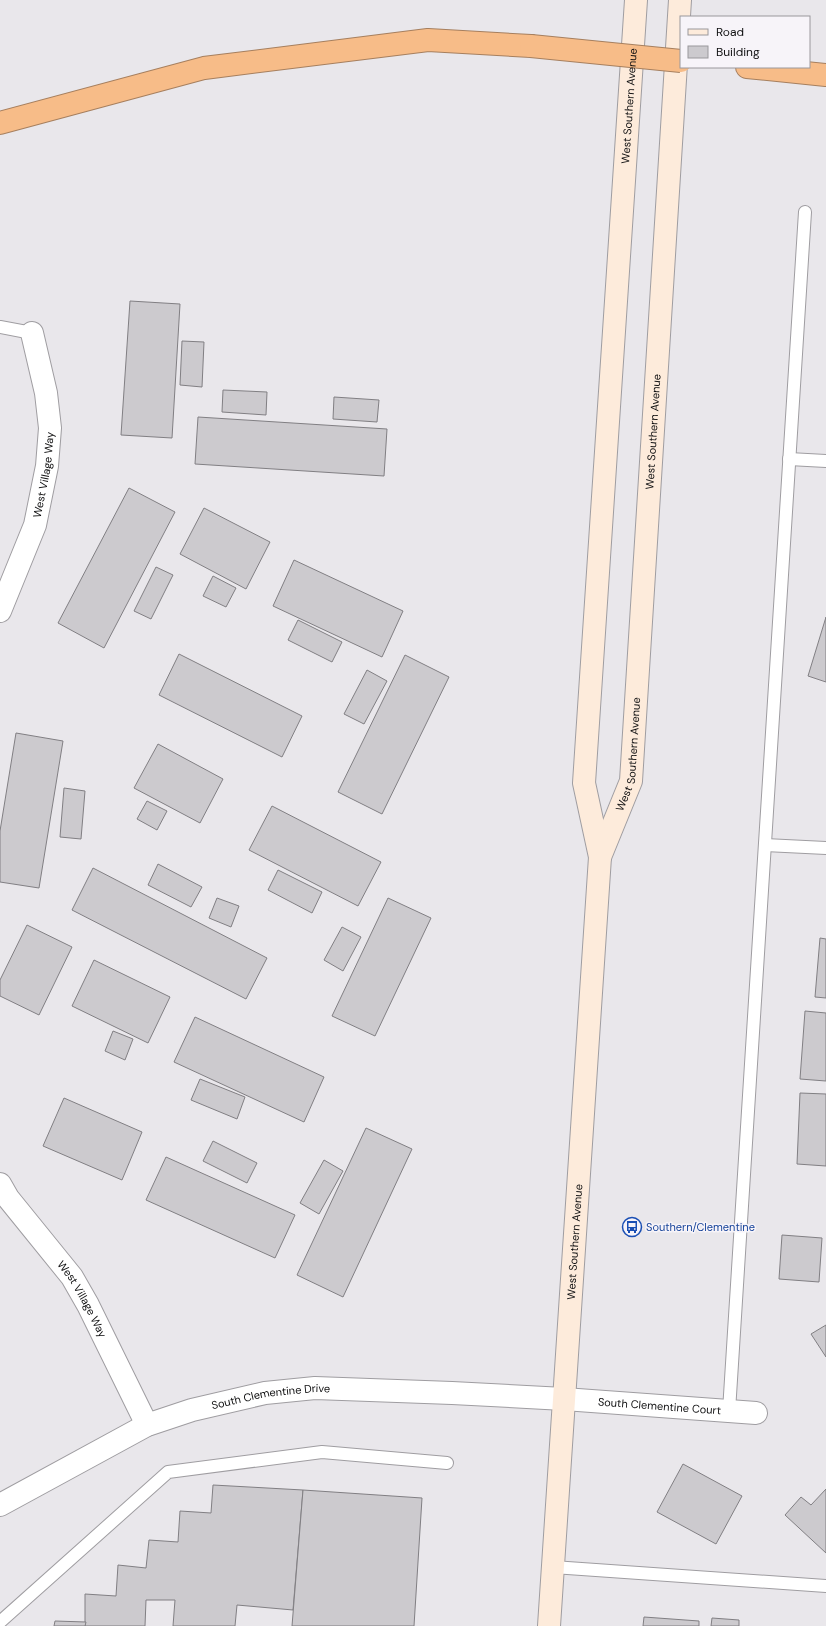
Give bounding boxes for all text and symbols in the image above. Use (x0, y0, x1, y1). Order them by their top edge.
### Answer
legend (680, 16, 810, 68)
text: Road (716, 24, 744, 40)
text: Building (716, 44, 760, 60)
street label: West Southern Avenue (618, 48, 640, 164)
street label: West Southern Avenue (642, 374, 664, 490)
street label: West Village Way (30, 431, 57, 519)
street label: West Southern Avenue (612, 697, 643, 813)
street label: West Southern Avenue (564, 1184, 585, 1300)
bus stop icon: Southern/Clementine (621, 1216, 643, 1238)
place label: Southern/Clementine (646, 1220, 755, 1234)
street label: West Village Way (54, 1258, 110, 1340)
street label: South Clementine Drive (210, 1381, 330, 1412)
street label: South Clementine Court (597, 1394, 722, 1417)

